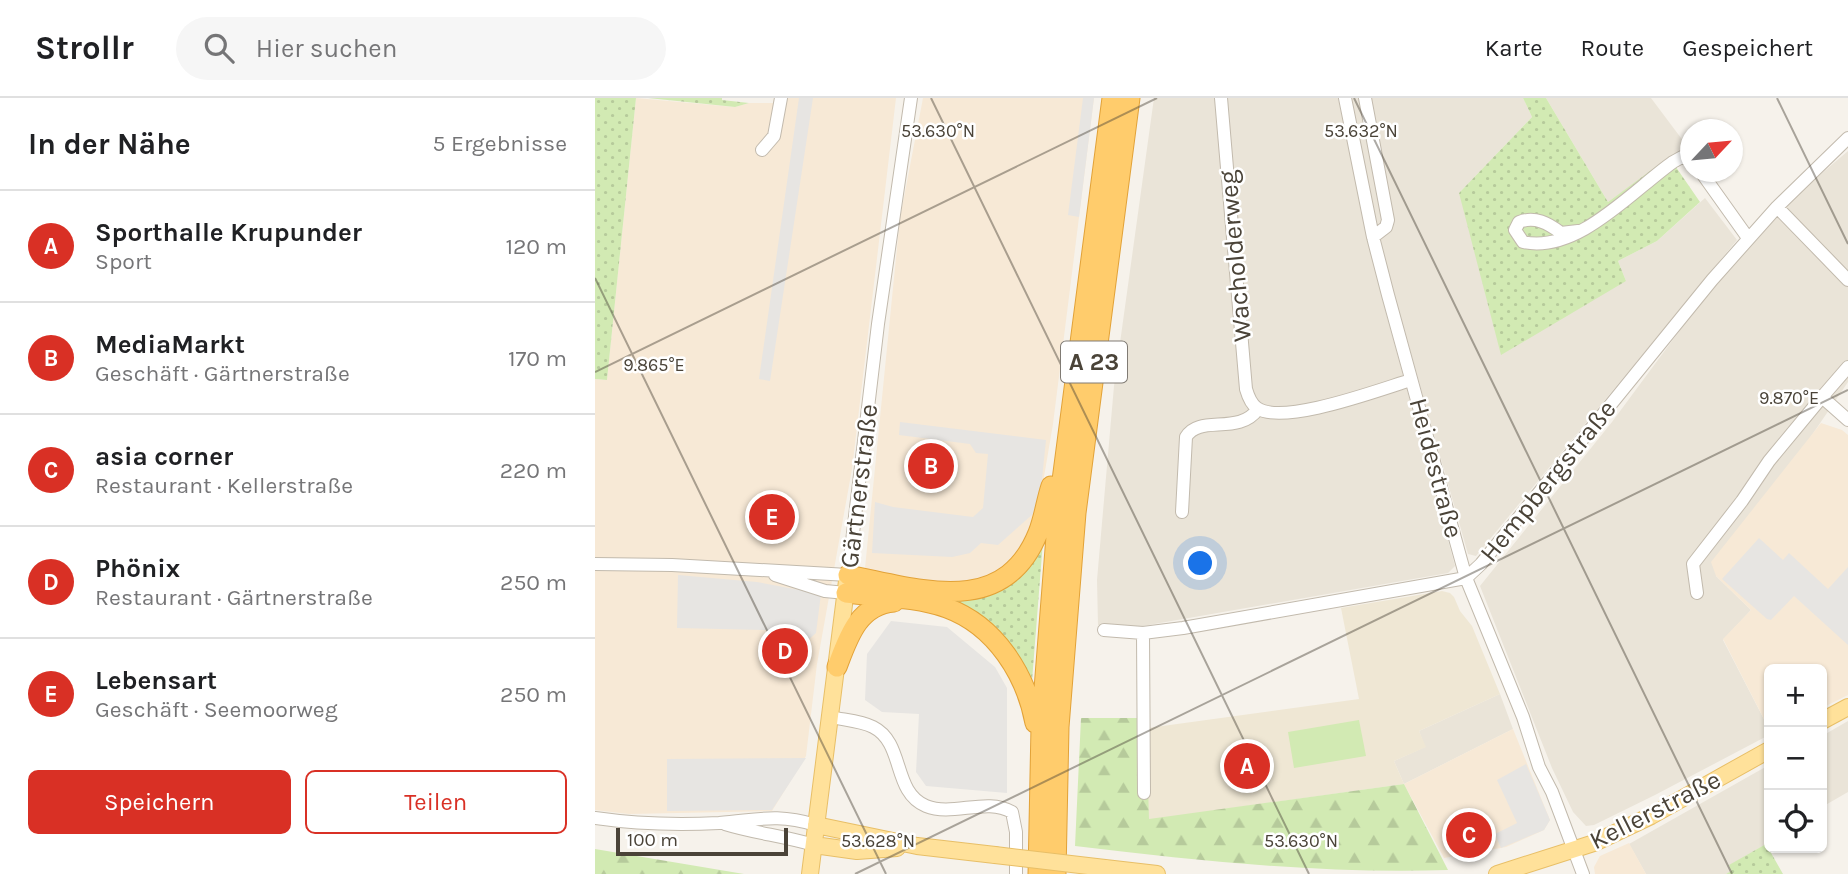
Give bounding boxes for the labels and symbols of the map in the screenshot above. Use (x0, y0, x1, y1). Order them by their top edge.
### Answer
north arrow (1680, 119, 1743, 182)
text: 53.630°N (901, 120, 975, 142)
text: 53.632°N (1324, 120, 1398, 142)
street label: Wacholderweg (1212, 168, 1258, 343)
road number: A 23 (1061, 342, 1127, 382)
text: 9.865°E (623, 354, 685, 376)
text: 9.870°E (1759, 387, 1819, 409)
street label: Hempbergstraße (1473, 394, 1623, 568)
street label: Heidestraße (1402, 395, 1470, 541)
street label: Gärtnerstraße (834, 402, 884, 570)
pin: B (908, 440, 954, 492)
pin: E (749, 491, 795, 543)
your location (1183, 546, 1217, 580)
pin: D (762, 625, 808, 677)
pin: A (1224, 740, 1270, 792)
street label: Kellerstraße (1584, 764, 1726, 856)
pin: C (1446, 809, 1492, 861)
scale bar (616, 825, 787, 857)
text: 53.628°N (841, 830, 915, 852)
text: 53.630°N (1264, 830, 1338, 852)

